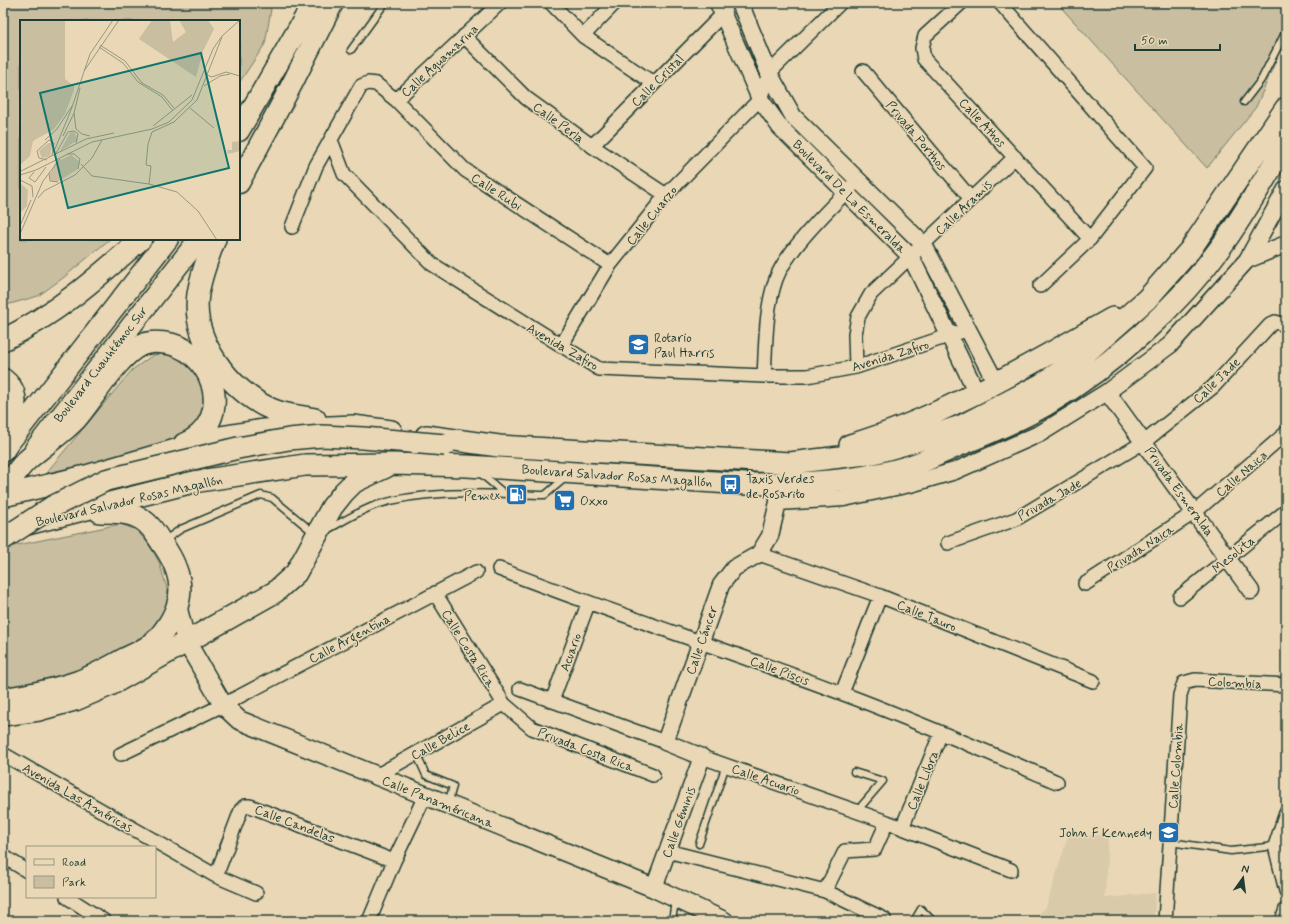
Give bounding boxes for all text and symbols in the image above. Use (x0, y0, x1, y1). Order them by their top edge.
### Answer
inset map (20, 20, 240, 240)
street label: Calle Aguamarina (398, 21, 482, 101)
scale bar (1135, 26, 1220, 52)
text: 50 m (1141, 33, 1168, 49)
street label: Calle Cristal (628, 51, 688, 111)
street label: Calle Athos (955, 95, 1009, 152)
street label: Privada Porthos (882, 98, 950, 175)
street label: Calle Perla (529, 99, 587, 148)
street label: Boulevard De La Esmeralda (788, 137, 910, 258)
street label: Calle Rubi (468, 170, 525, 215)
street label: Calle Aramis (932, 177, 996, 239)
street label: Calle Cuarzo (623, 183, 681, 249)
street label: Boulevard Cuauhtémoc Sur (51, 303, 152, 426)
street label: Avenida Zafiro (523, 320, 601, 375)
place label: Rotario Paul Harris (654, 330, 714, 362)
school or university icon: Rotario Paul Harris (626, 331, 652, 357)
street label: Avenida Zafiro (850, 337, 931, 376)
street label: Calle Jade (1190, 354, 1244, 408)
street label: Privada Esmeralda (1141, 444, 1217, 540)
street label: Calle Naica (1213, 447, 1271, 501)
street label: Boulevard Salvador Rosas Magallón (521, 461, 713, 493)
place label: Taxis Verdes de Rosarito (746, 471, 815, 503)
street label: Boulevard Salvador Rosas Magallón (34, 472, 225, 532)
bus stop icon: Taxis Verdes de Rosarito (717, 472, 743, 498)
street label: Privada Jade (1015, 475, 1085, 525)
fuel station icon: Pemex (503, 482, 529, 508)
supermarket icon: Oxxo (552, 487, 578, 513)
place label: Pemex (464, 488, 500, 505)
place label: Oxxo (580, 493, 608, 510)
street label: Privada Naica (1104, 521, 1178, 577)
street label: Mesolita (1209, 532, 1259, 578)
street label: Calle Tauro (894, 597, 959, 636)
street label: Calle Cáncer (683, 603, 722, 677)
street label: Calle Costa Rica (437, 607, 499, 691)
street label: Calle Argentina (306, 611, 394, 670)
street label: Acuario (557, 631, 586, 674)
street label: Calle Piscis (748, 653, 812, 690)
street label: Colombia (1208, 674, 1263, 693)
street label: Calle Belice (408, 718, 473, 765)
street label: Calle Colombia (1165, 723, 1188, 809)
street label: Privada Costa Rica (535, 724, 636, 777)
street label: Calle Libra (904, 748, 943, 813)
street label: Avenida Las Américas (19, 760, 135, 837)
street label: Calle Acuario (729, 761, 802, 800)
street label: Calle Panaméricana (379, 772, 496, 833)
street label: Calle Géminis (659, 785, 700, 860)
street label: Calle Candelas (252, 801, 337, 848)
school or university icon: John F Kennedy (1155, 819, 1181, 845)
place label: John F Kennedy (1059, 825, 1152, 842)
legend (26, 846, 156, 898)
text: Road (62, 855, 86, 871)
north arrow (1223, 858, 1263, 898)
text: N (1240, 862, 1250, 877)
text: Park (62, 875, 86, 891)

